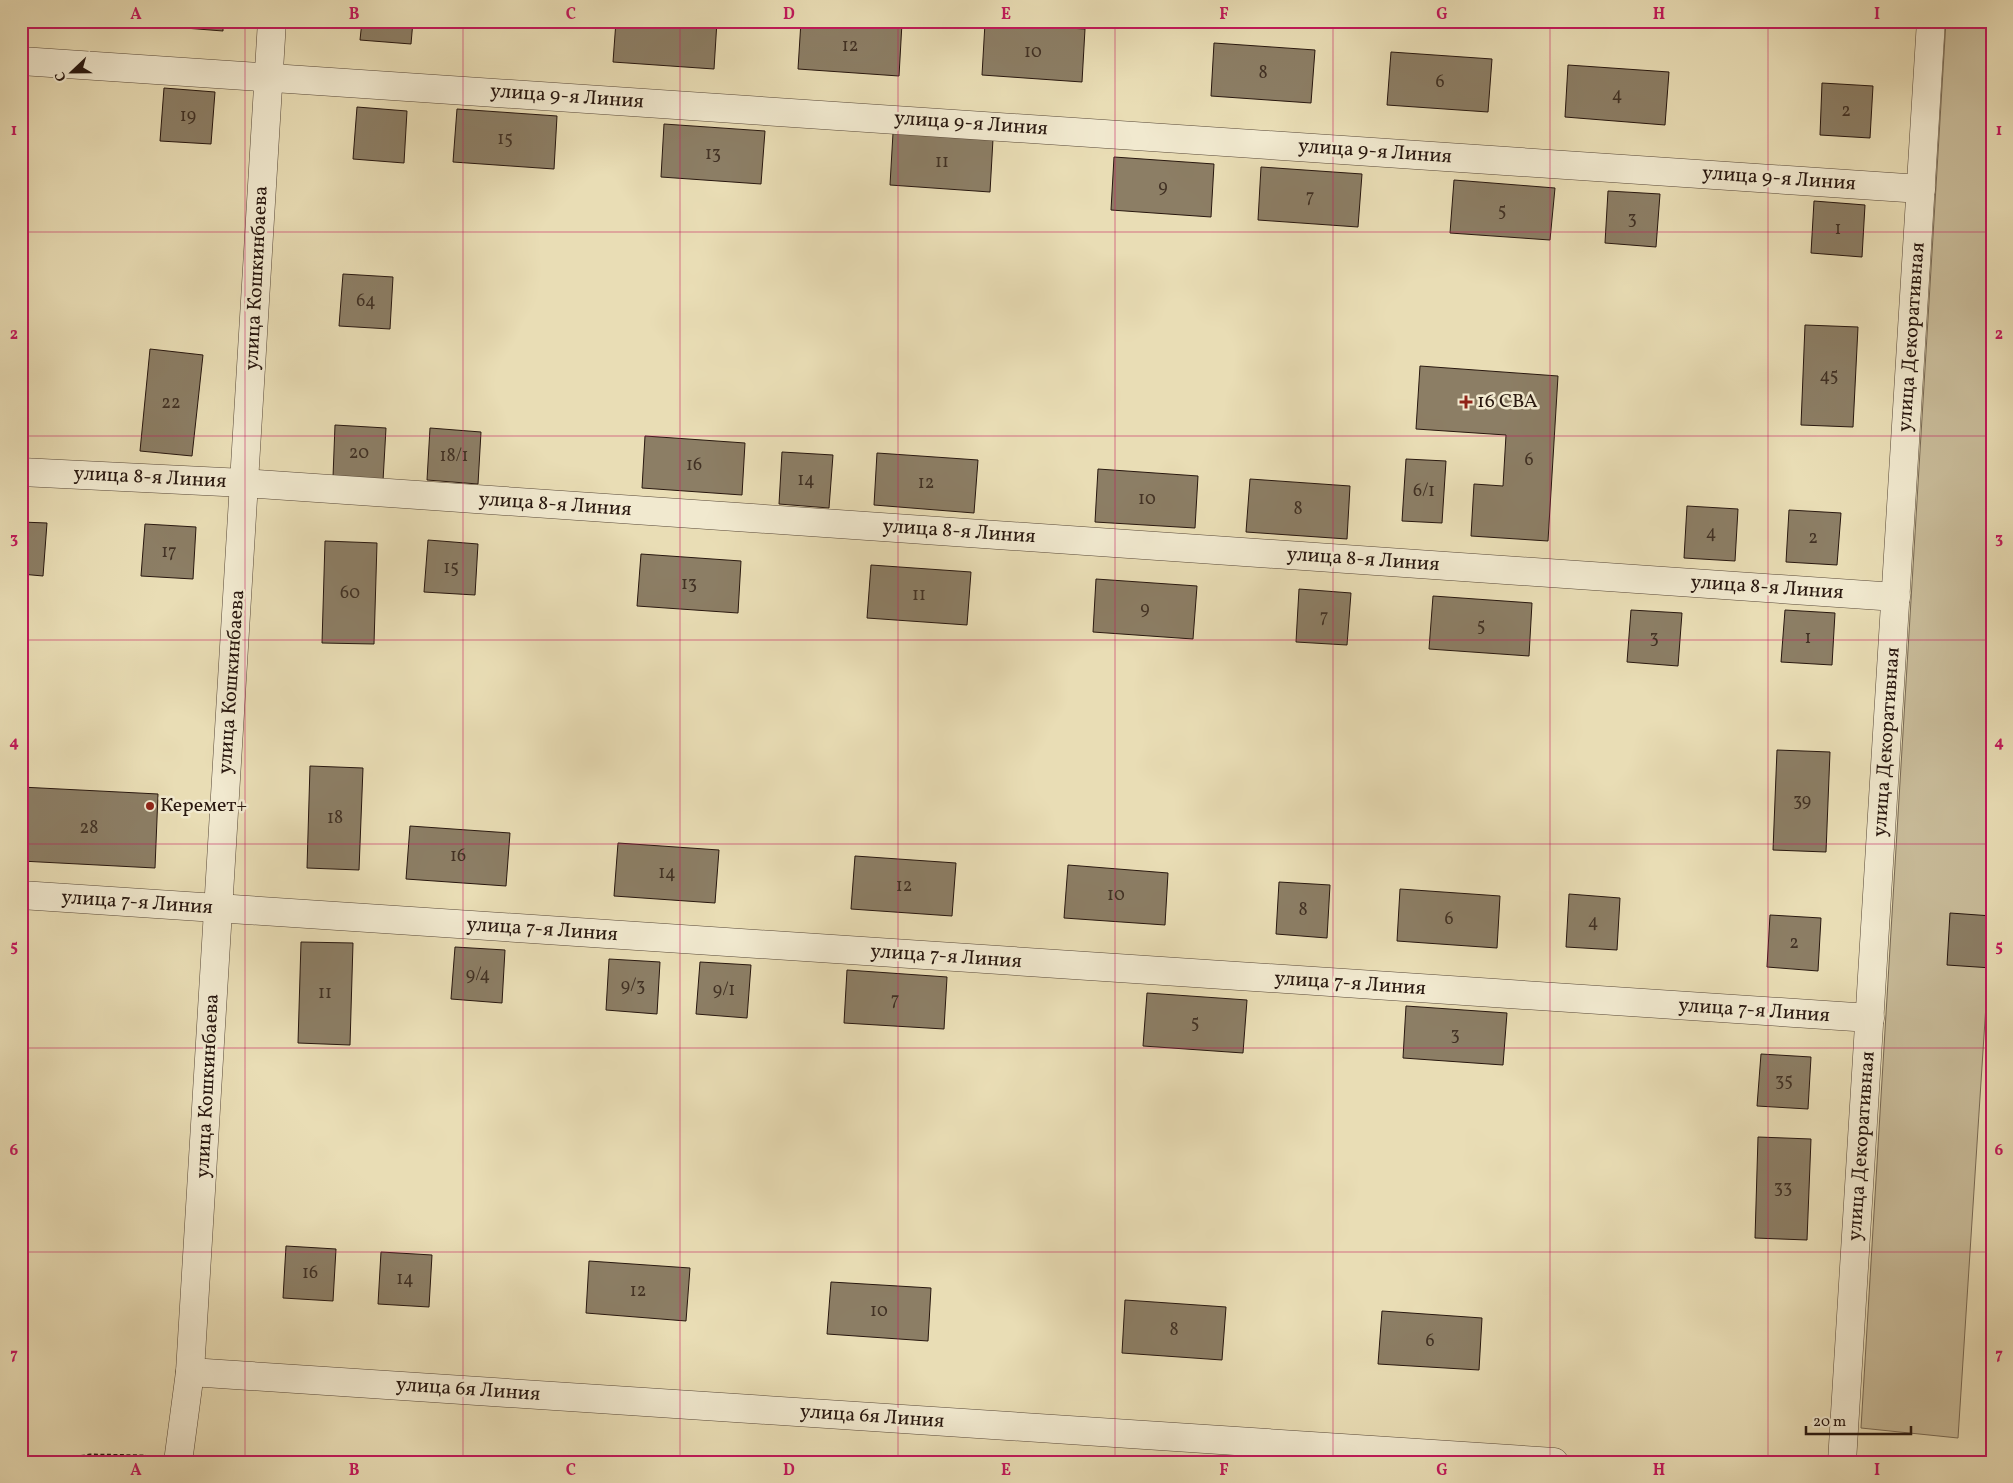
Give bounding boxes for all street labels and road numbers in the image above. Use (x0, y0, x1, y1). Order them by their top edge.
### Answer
street label: улица 9-я Линия (489, 78, 645, 116)
street label: улица 9-я Линия (893, 105, 1049, 143)
street label: улица 9-я Линия (1297, 133, 1453, 171)
street label: улица 9-я Линия (1701, 160, 1857, 198)
street label: улица Кошкинбаева (238, 185, 276, 371)
street label: улица Декоративная (1891, 241, 1933, 433)
street label: улица 8-я Линия (73, 460, 227, 496)
street label: улица 8-я Линия (478, 486, 632, 524)
street label: улица 8-я Линия (882, 513, 1036, 551)
street label: улица 8-я Линия (1286, 541, 1440, 579)
street label: улица 8-я Линия (1690, 569, 1844, 607)
street label: улица Кошкинбаева (212, 589, 252, 775)
street label: улица Декоративная (1866, 646, 1908, 838)
street label: улица 7-я Линия (60, 884, 214, 922)
street label: улица 7-я Линия (465, 911, 619, 949)
street label: улица 7-я Линия (869, 938, 1023, 976)
street label: улица 7-я Линия (1273, 965, 1427, 1003)
street label: улица 7-я Линия (1677, 992, 1831, 1030)
street label: улица Кошкинбаева (189, 993, 227, 1179)
street label: улица Декоративная (1841, 1050, 1883, 1242)
street label: улица 6я Линия (395, 1371, 541, 1409)
street label: улица 6я Линия (799, 1398, 945, 1436)

